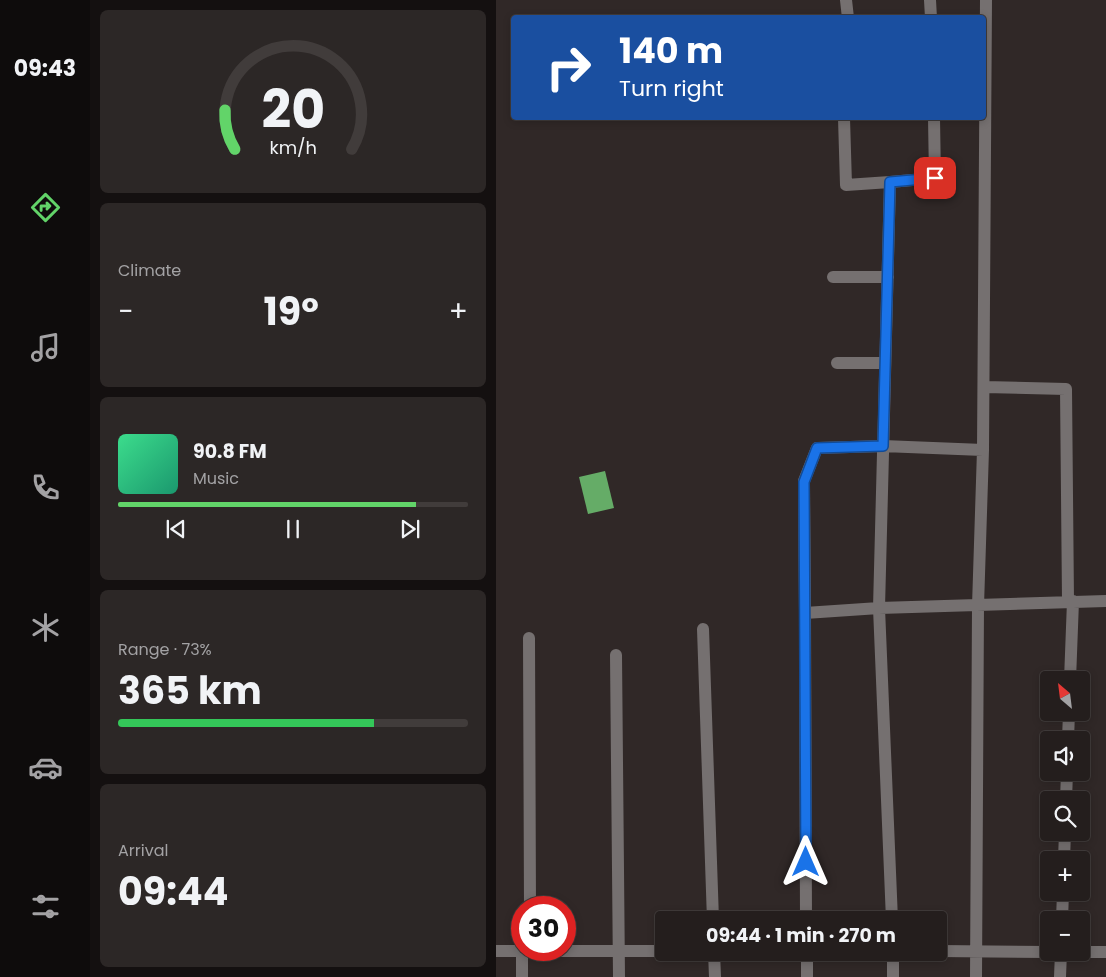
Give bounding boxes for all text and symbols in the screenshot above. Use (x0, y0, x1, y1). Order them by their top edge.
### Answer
text: 140 m (619, 26, 723, 75)
icon: right (536, 35, 601, 100)
text: 09:43 (14, 53, 76, 84)
text: 20 (261, 73, 325, 146)
text: Turn right (619, 73, 724, 104)
text: km/h (269, 135, 317, 160)
pin (914, 157, 956, 199)
icon: arrive (921, 164, 949, 192)
icon: directions (28, 190, 63, 225)
text: Climate (118, 259, 181, 282)
text: 19° (264, 285, 319, 338)
text: − (118, 292, 133, 331)
text: + (449, 292, 468, 331)
icon: music (28, 330, 63, 365)
text: 90.8 FM (193, 438, 267, 465)
text: Music (193, 467, 239, 490)
icon: phone (28, 470, 63, 505)
icon: previous (162, 515, 190, 543)
icon: pause (279, 515, 307, 543)
icon: next (396, 515, 424, 543)
icon: climate (28, 610, 63, 645)
text: Range · 73% (118, 638, 212, 661)
text: 365 km (118, 664, 262, 717)
north arrow (1040, 671, 1090, 721)
map controls (1040, 671, 1090, 961)
button: sound (1040, 731, 1090, 781)
icon: car (28, 750, 63, 785)
button: search (1040, 791, 1090, 841)
position arrow (779, 835, 831, 887)
text: Arrival (118, 839, 168, 862)
button: + (1040, 851, 1090, 901)
text: 09:44 (118, 865, 228, 918)
icon: filters (28, 889, 63, 924)
speed limit sign: 30 (511, 896, 576, 961)
button: − (1040, 911, 1090, 961)
text: 09:44 · 1 min · 270 m (706, 922, 896, 949)

